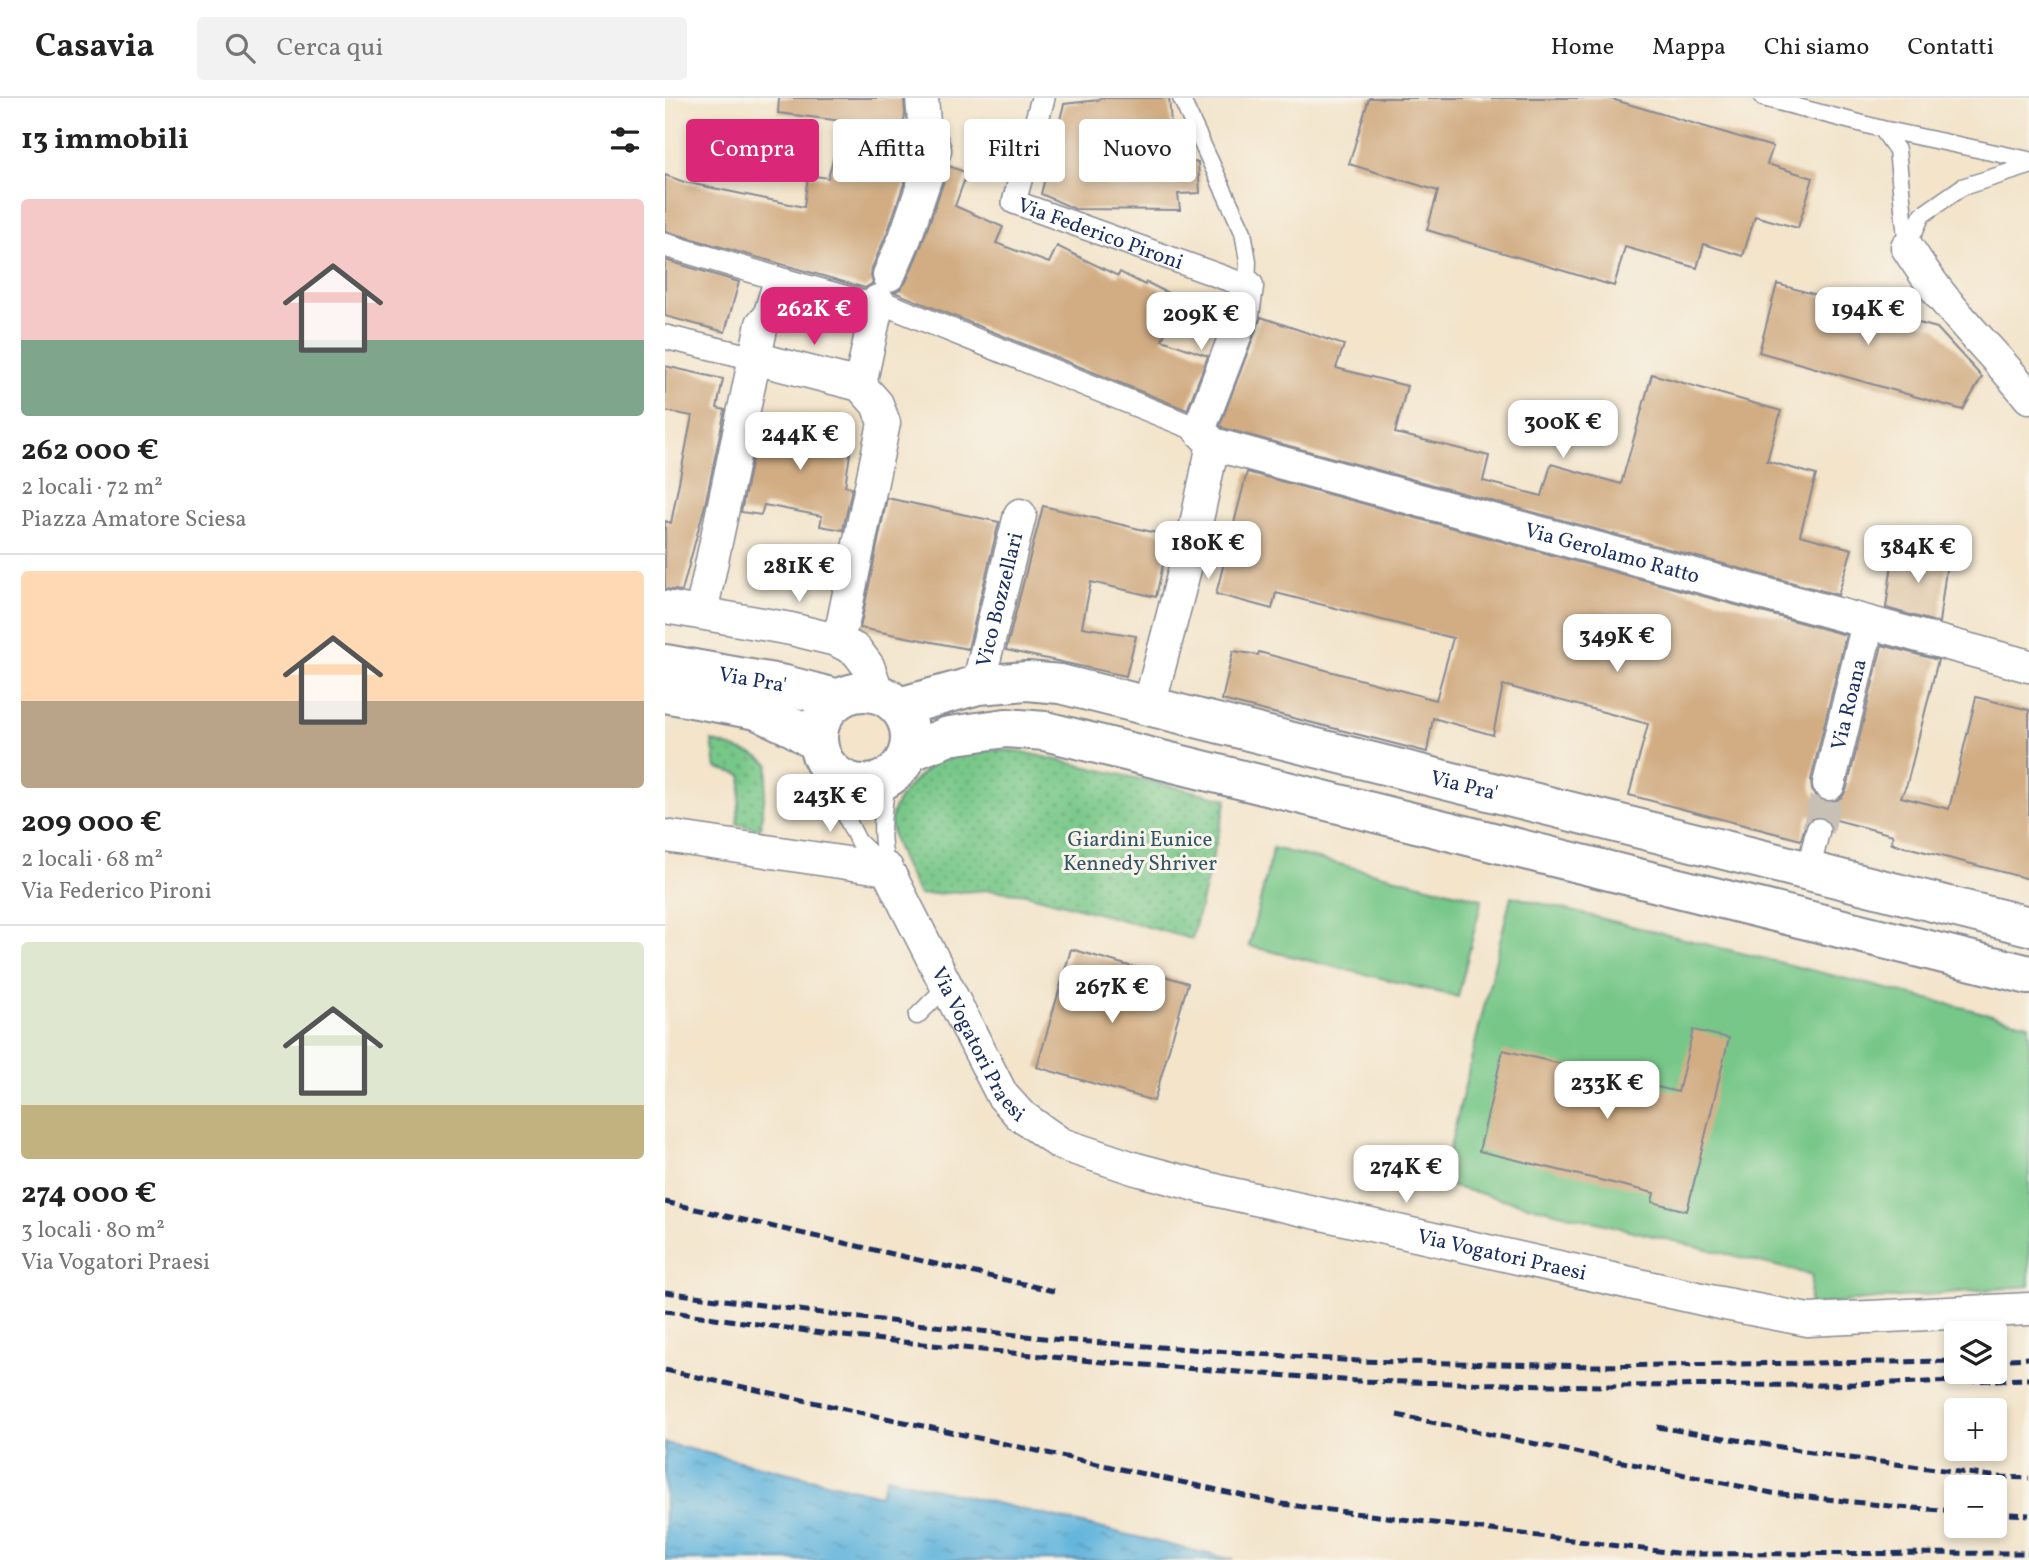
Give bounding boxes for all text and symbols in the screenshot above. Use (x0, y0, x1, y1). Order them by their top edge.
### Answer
search box (197, 17, 687, 80)
text: Casavia (35, 25, 155, 71)
icon: search (221, 29, 259, 67)
text: Cerca qui (277, 30, 383, 66)
text: Home (1551, 31, 1614, 65)
text: Mappa (1652, 31, 1726, 65)
text: Chi siamo (1764, 31, 1869, 65)
text: Contatti (1907, 31, 1994, 65)
text: 13 immobili (21, 119, 189, 161)
chip: Compra (686, 119, 819, 182)
chip: Affitta (833, 119, 950, 182)
chip: Filtri (964, 119, 1065, 182)
chip: Nuovo (1079, 119, 1196, 182)
icon: filters (606, 121, 644, 159)
street label: Via Federico Pironi (1013, 191, 1187, 278)
icon: home (270, 245, 396, 371)
pin: 262K € (757, 288, 871, 347)
pin: 194K € (1811, 288, 1925, 347)
pin: 209K € (1144, 292, 1258, 352)
text: 262K € (777, 294, 851, 326)
text: 194K € (1831, 294, 1905, 326)
text: 209K € (1162, 299, 1240, 331)
pin: 300K € (1506, 400, 1620, 460)
text: 300K € (1524, 407, 1602, 439)
pin: 244K € (743, 412, 857, 472)
text: 244K € (761, 419, 839, 451)
text: 262 000 € (21, 430, 159, 472)
text: 2 locali · 72 m² (21, 472, 163, 504)
text: Piazza Amatore Sciesa (21, 504, 247, 536)
street label: Via Gerolamo Ratto (1521, 516, 1703, 592)
pin: 180K € (1151, 522, 1265, 581)
pin: 384K € (1861, 526, 1975, 585)
text: 180K € (1171, 528, 1245, 560)
street label: Vico Bozzellari (970, 529, 1031, 670)
text: 384K € (1880, 532, 1956, 564)
pin: 281K € (742, 545, 856, 604)
text: 281K € (763, 551, 835, 583)
pin: 349K € (1560, 614, 1674, 674)
icon: home (270, 617, 396, 743)
text: 349K € (1579, 621, 1655, 653)
street label: Via Roana (1825, 656, 1875, 753)
street label: Via Pra' (716, 661, 789, 701)
street label: Via Pra' (1427, 764, 1501, 809)
pin: 243K € (773, 774, 887, 834)
text: 243K € (793, 781, 867, 813)
text: 209 000 € (21, 802, 162, 844)
park label: Giardini Eunice Kennedy Shriver (1063, 826, 1217, 879)
text: 2 locali · 68 m² (21, 844, 163, 876)
text: Via Federico Pironi (21, 876, 212, 908)
street label: Via Vogatori Praesi (923, 962, 1030, 1130)
pin: 267K € (1055, 965, 1169, 1025)
text: 267K € (1075, 972, 1149, 1004)
icon: home (270, 988, 396, 1114)
pin: 233K € (1550, 1062, 1664, 1121)
text: 233K € (1570, 1068, 1644, 1100)
pin: 274K € (1349, 1146, 1463, 1205)
text: 274K € (1369, 1152, 1443, 1184)
text: 274 000 € (21, 1173, 157, 1215)
text: 3 locali · 80 m² (21, 1215, 165, 1247)
street label: Via Vogatori Praesi (1414, 1223, 1589, 1289)
text: Via Vogatori Praesi (21, 1247, 210, 1279)
map controls (1944, 1321, 2007, 1538)
button: layers (1944, 1321, 2007, 1384)
button: + (1944, 1398, 2007, 1461)
button: − (1944, 1475, 2007, 1538)

